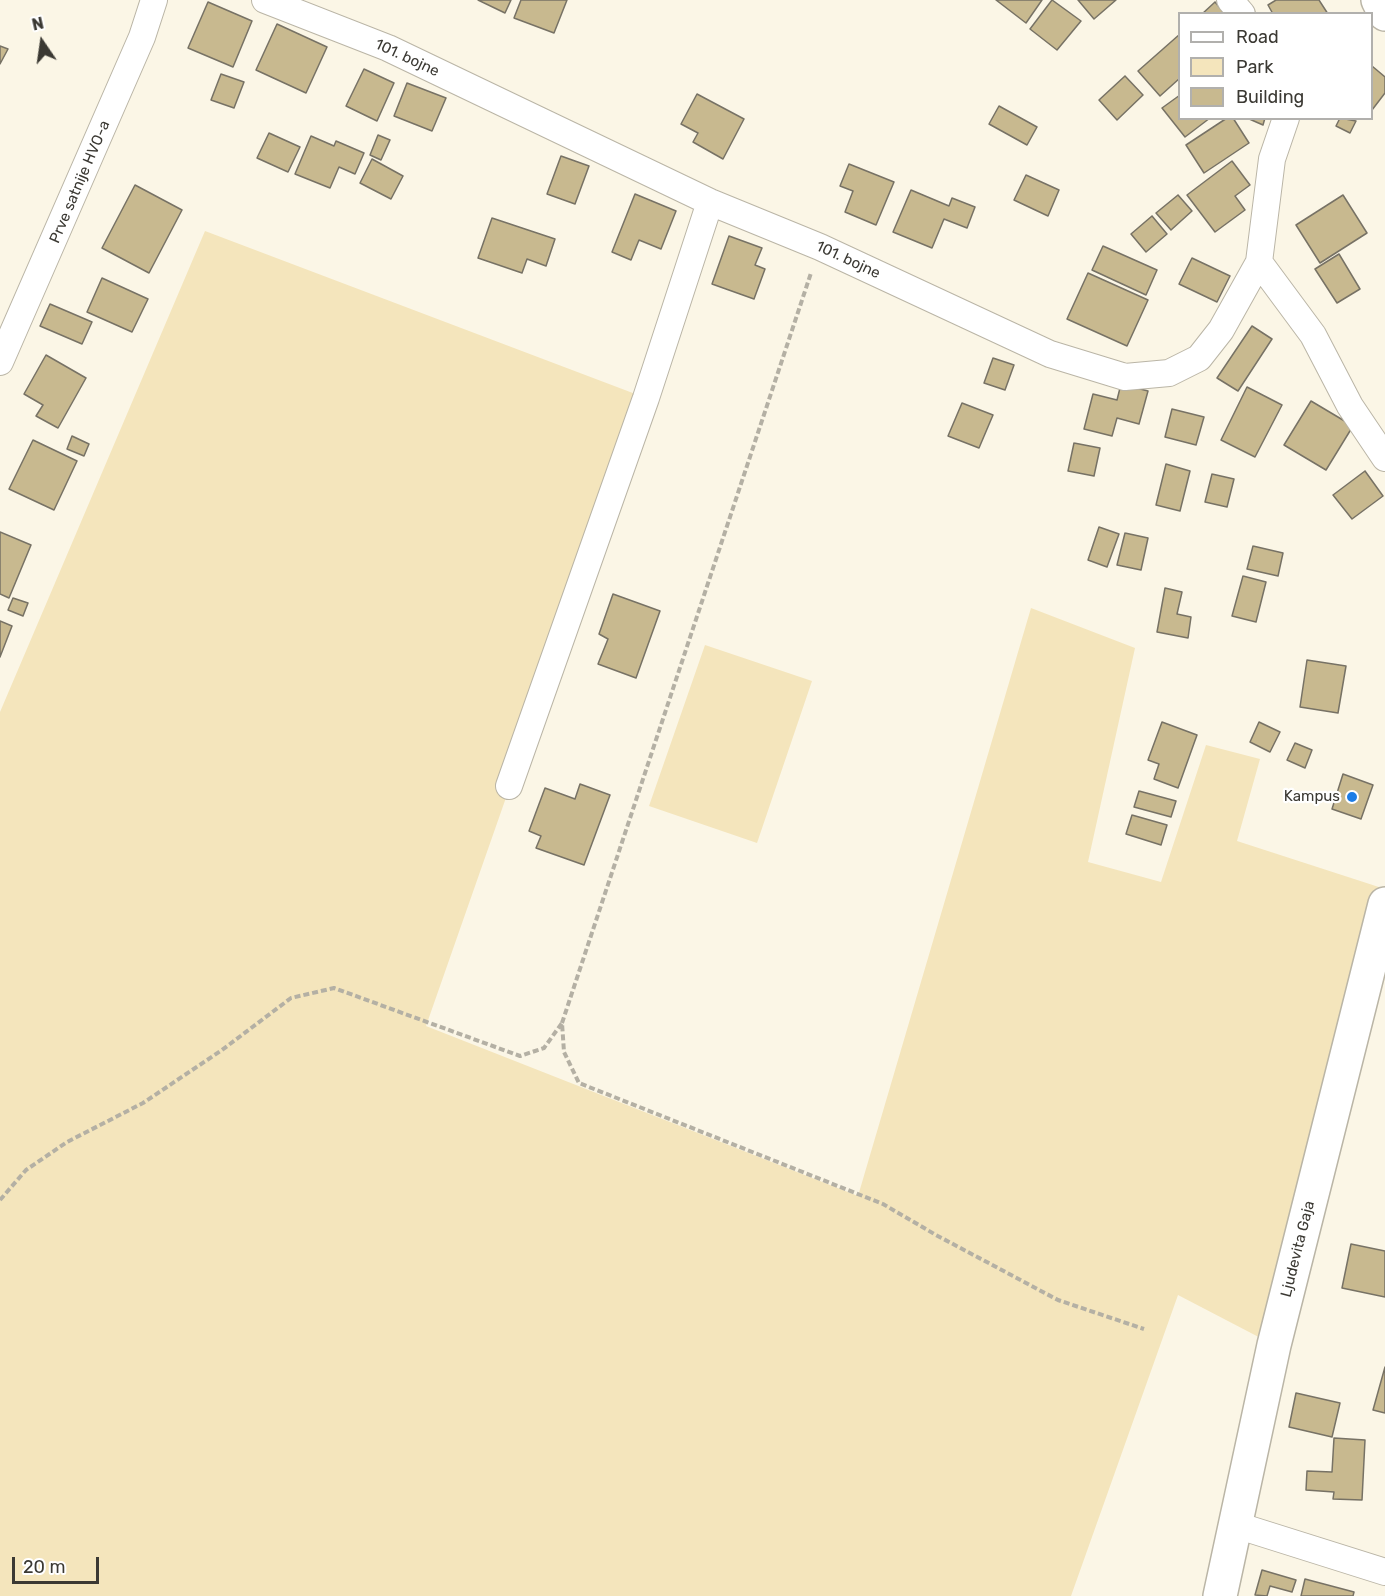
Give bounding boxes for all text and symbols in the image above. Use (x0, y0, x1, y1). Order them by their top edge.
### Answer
north arrow (12, 12, 72, 72)
legend (1178, 12, 1373, 120)
text: N (30, 13, 46, 35)
text: Road (1236, 26, 1279, 48)
street label: 101. bojne (372, 35, 442, 81)
text: Park (1236, 56, 1273, 78)
text: Building (1236, 86, 1304, 108)
street label: Prve satnije HVO-a (46, 118, 114, 246)
street label: 101. bojne (813, 237, 883, 283)
place label: Kampus (1284, 788, 1340, 806)
marker: Kampus (1345, 790, 1359, 804)
street label: Ljudevita Gaja (1277, 1199, 1319, 1299)
scale bar (15, 1545, 102, 1583)
text: 20 m (23, 1556, 65, 1578)

